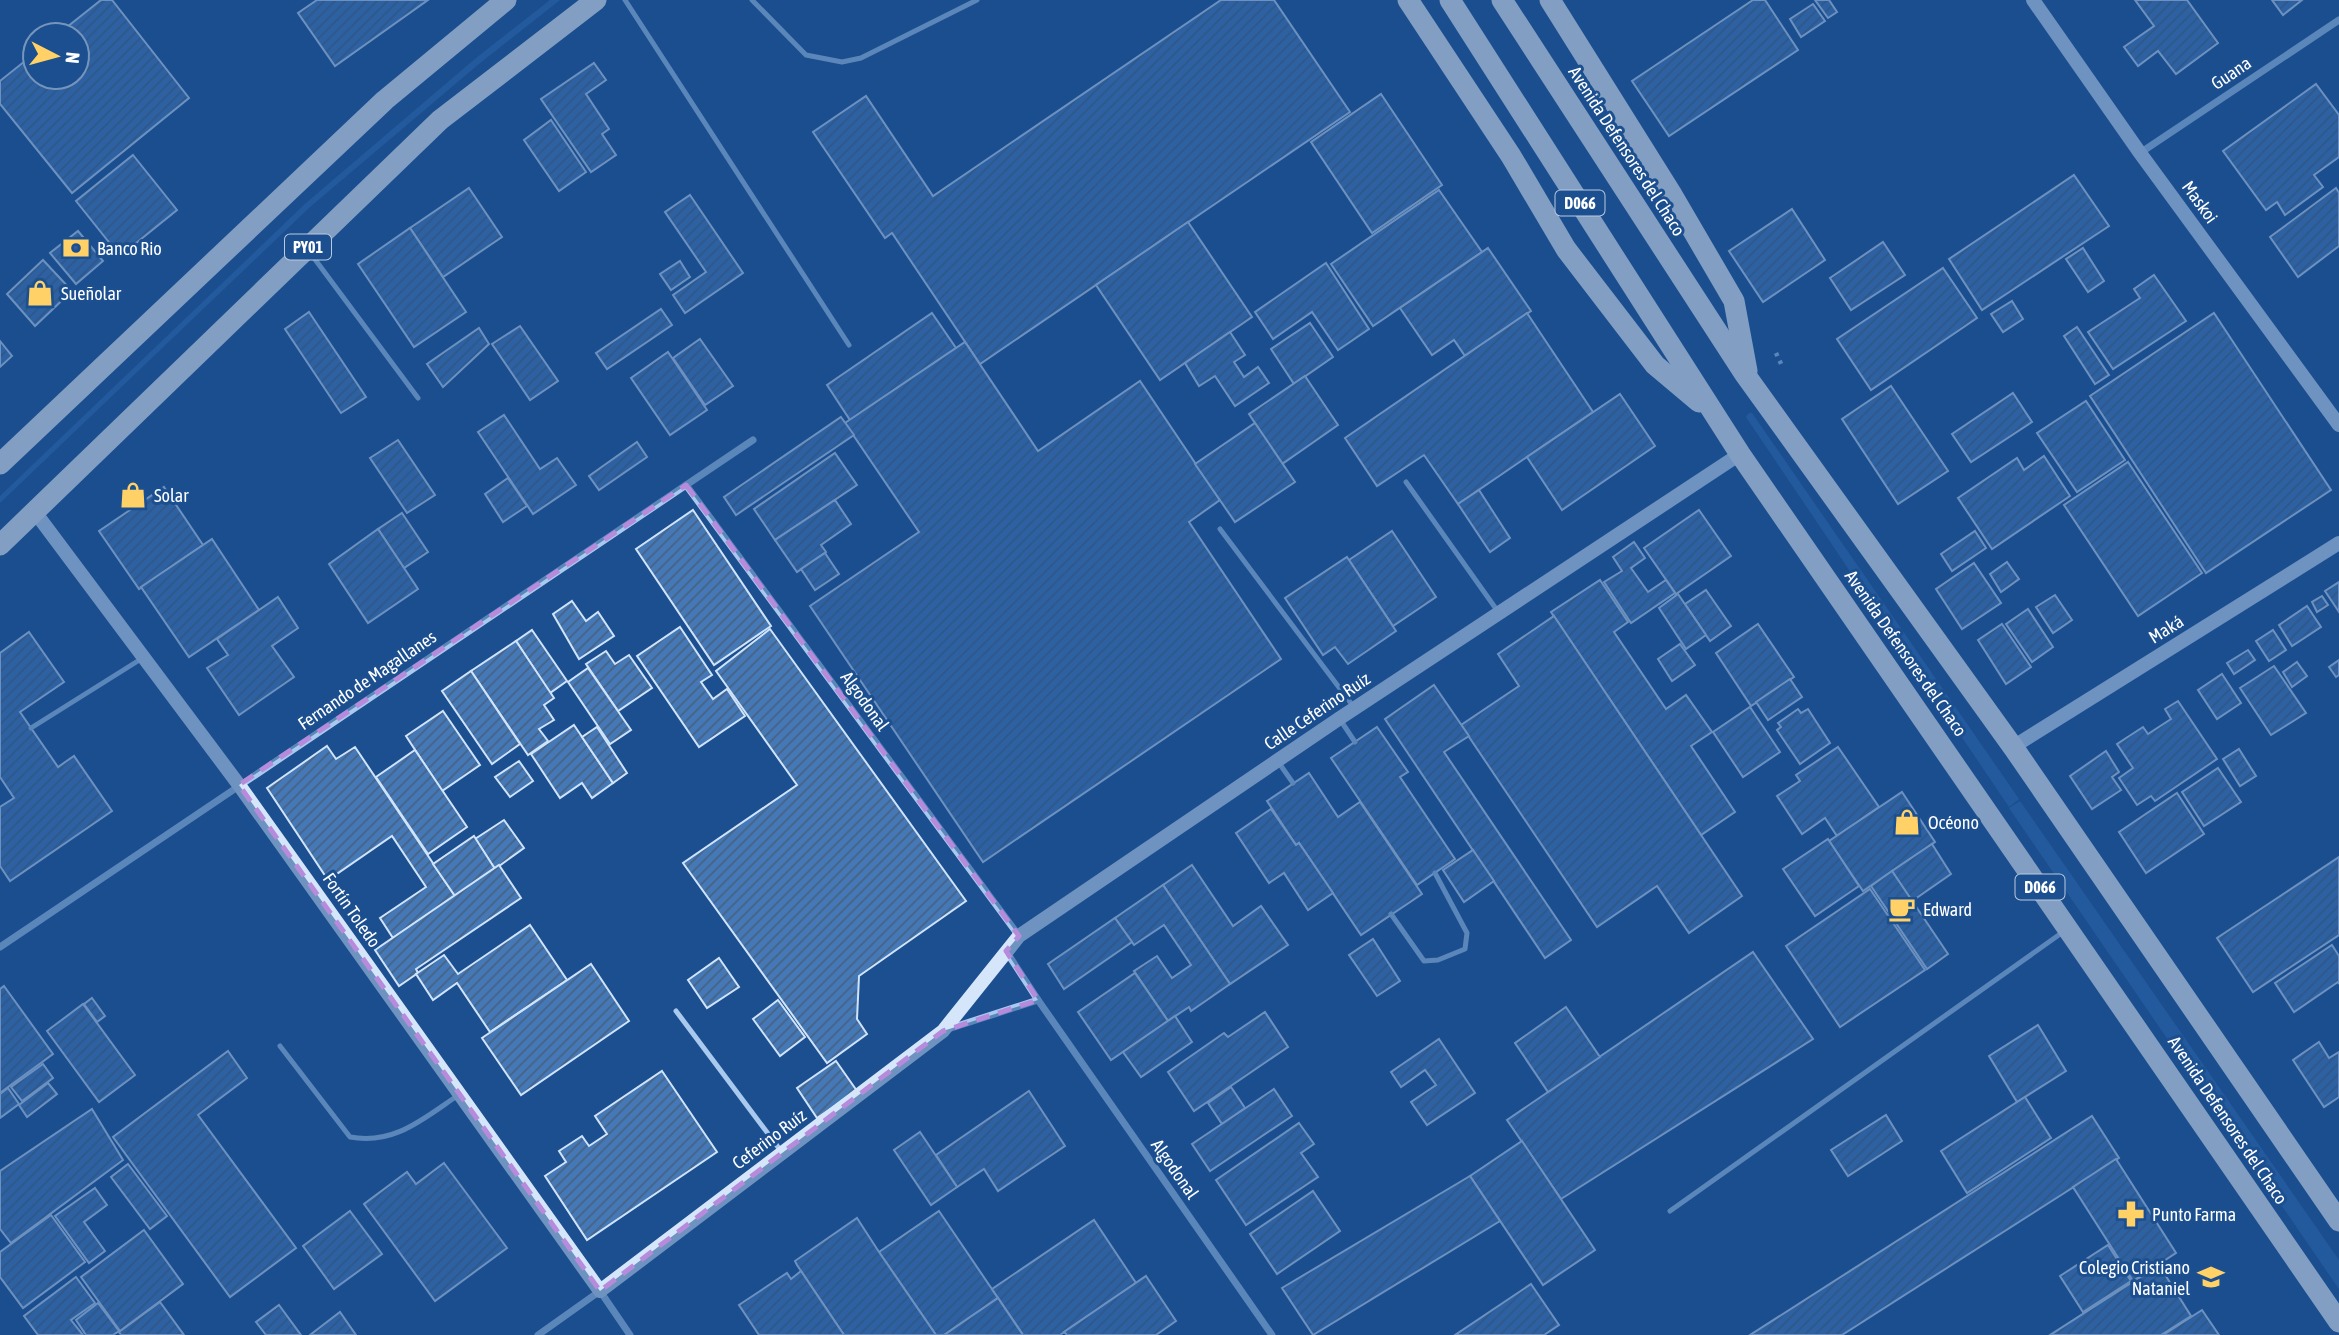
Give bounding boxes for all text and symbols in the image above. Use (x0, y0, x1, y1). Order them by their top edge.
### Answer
north arrow (21, 21, 91, 91)
text: N (61, 51, 84, 65)
street label: Guana (2207, 52, 2255, 94)
street label: Avenida Defensores del Chaco (1564, 62, 1690, 240)
street label: Maskoi (2178, 177, 2222, 227)
road number: D066 (1556, 190, 1604, 216)
bank icon: Banco Rio (61, 233, 91, 263)
road number: PY01 (285, 234, 331, 260)
place label: Banco Rio (97, 238, 162, 259)
shop icon: Sueñolar (25, 278, 55, 308)
place label: Sueñolar (61, 283, 122, 304)
shop icon: Solar (118, 480, 148, 510)
place label: Solar (154, 485, 189, 506)
street label: Avenida Defensores del Chaco (1841, 566, 1971, 740)
street label: Maká (2145, 610, 2187, 648)
street label: Fernando de Magallanes (294, 626, 440, 734)
street label: Algodonal (837, 667, 894, 735)
street label: Calle Ceferino Ruíz (1260, 668, 1374, 754)
shop icon: Océono (1892, 807, 1922, 837)
place label: Océono (1928, 812, 1979, 833)
street label: Fortín Toledo (319, 869, 385, 951)
road number: D066 (2016, 874, 2064, 900)
cafe icon: Edward (1887, 894, 1917, 924)
place label: Edward (1923, 899, 1972, 920)
street label: Avenida Defensores del Chaco (2164, 1032, 2292, 1208)
street label: Ceferino Ruíz (728, 1104, 810, 1174)
street label: Algodonal (1147, 1135, 1203, 1203)
pharmacy icon: Punto Farma (2116, 1199, 2146, 1229)
place label: Punto Farma (2152, 1204, 2236, 1225)
place label: Colegio Cristiano Nataniel (2079, 1257, 2190, 1299)
school or university icon: Colegio Cristiano Nataniel (2196, 1262, 2226, 1292)

